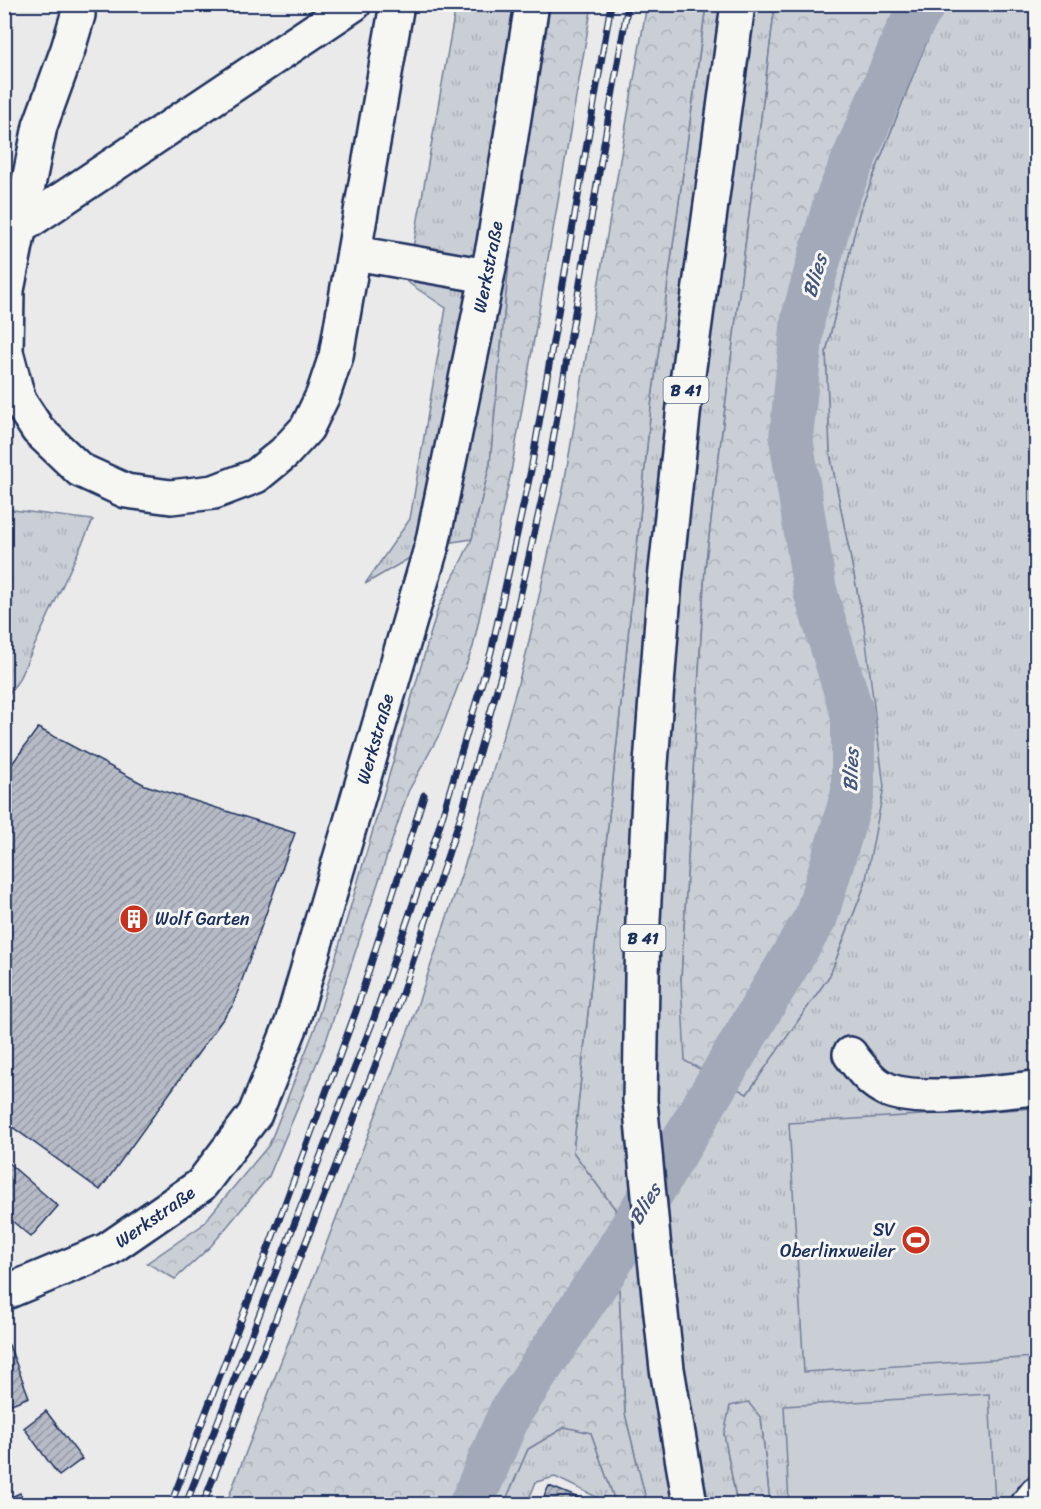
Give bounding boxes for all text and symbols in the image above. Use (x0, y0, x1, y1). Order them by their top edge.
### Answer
street label: Werkstraße (463, 218, 513, 316)
water label: Blies (792, 248, 839, 302)
road number: B 41 (664, 377, 708, 403)
street label: Werkstraße (347, 690, 403, 788)
water label: Blies (833, 745, 869, 792)
building icon: Wolf Garten (118, 903, 150, 935)
place label: Wolf Garten (155, 903, 250, 935)
road number: B 41 (620, 925, 666, 951)
water label: Blies (619, 1174, 673, 1232)
street label: Werkstraße (108, 1177, 202, 1257)
place label: SV Oberlinxweiler (780, 1214, 897, 1267)
sports icon: SV Oberlinxweiler (900, 1224, 932, 1256)

